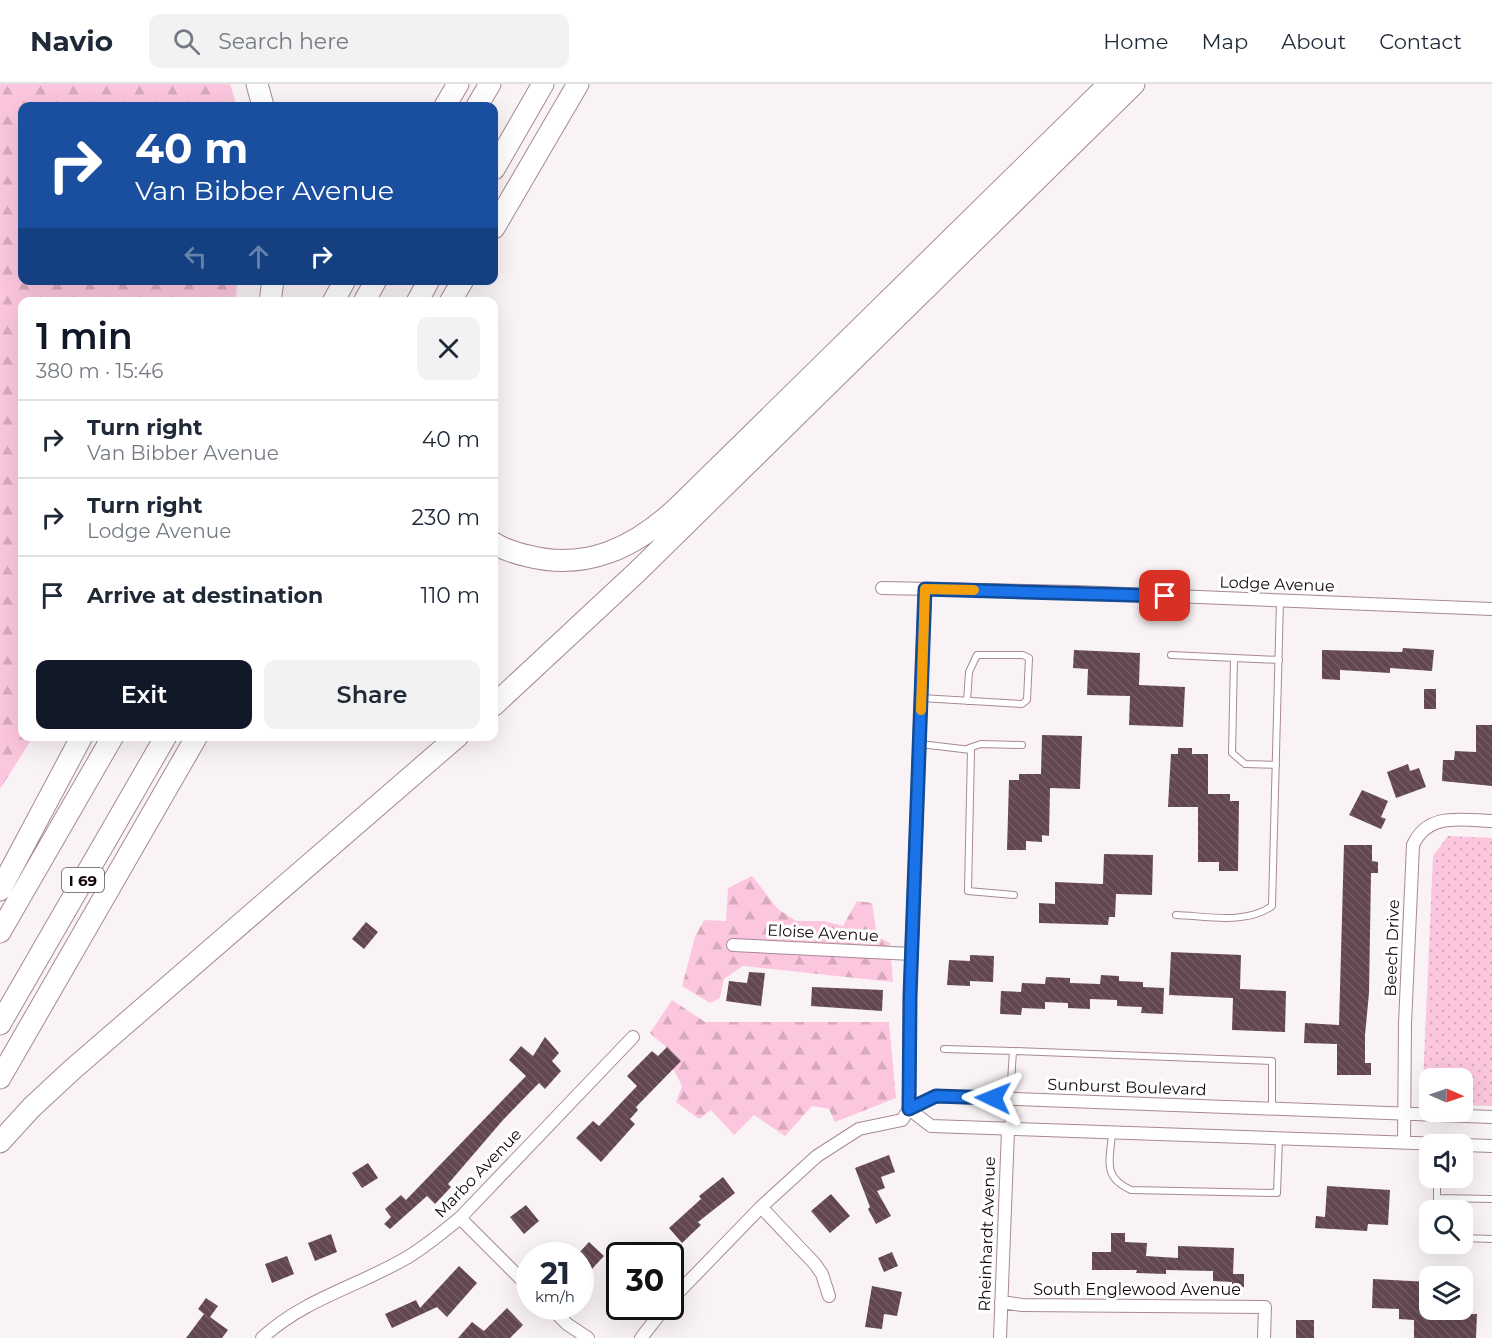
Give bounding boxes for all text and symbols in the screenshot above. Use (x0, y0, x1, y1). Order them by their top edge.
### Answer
search box (149, 14, 569, 68)
text: Navio (30, 24, 113, 58)
icon: search (170, 25, 203, 58)
text: Search here (218, 28, 349, 55)
text: Home (1103, 29, 1168, 54)
text: Map (1201, 29, 1248, 54)
text: About (1281, 29, 1346, 54)
text: Contact (1379, 29, 1462, 54)
text: 40 m (135, 122, 248, 174)
icon: right (36, 126, 114, 204)
text: Van Bibber Avenue (135, 174, 394, 207)
icon: left (179, 240, 212, 273)
icon: ahead (242, 240, 275, 273)
icon: right (305, 240, 338, 273)
text: 1 min (36, 314, 133, 358)
button: close (417, 317, 480, 380)
text: 380 m · 15:46 (36, 359, 163, 383)
text: Turn right (87, 414, 202, 441)
icon: right (36, 423, 69, 456)
text: 40 m (422, 426, 480, 453)
text: Van Bibber Avenue (87, 441, 279, 465)
text: Turn right (87, 492, 202, 519)
icon: right (36, 501, 69, 534)
text: 230 m (411, 504, 480, 531)
text: Lodge Avenue (87, 519, 231, 543)
pin (1139, 570, 1190, 621)
street label: Lodge Avenue (1219, 572, 1335, 596)
icon: arrive (36, 579, 69, 612)
icon: arrive (1148, 579, 1181, 612)
text: Arrive at destination (87, 582, 323, 609)
text: 110 m (420, 582, 480, 609)
button: Exit (36, 660, 252, 729)
button: Share (264, 660, 480, 729)
road number: I 69 (62, 868, 104, 892)
street label: Beech Drive (1381, 899, 1403, 997)
street label: Eloise Avenue (767, 921, 879, 945)
position arrow (961, 1066, 1025, 1130)
north arrow (1419, 1068, 1473, 1122)
map controls (1419, 1068, 1473, 1320)
street label: Sunburst Boulevard (1047, 1075, 1207, 1099)
street label: Marbo Avenue (431, 1125, 525, 1221)
button: sound (1419, 1134, 1473, 1188)
street label: Rheinhardt Avenue (975, 1156, 999, 1312)
button: search (1419, 1200, 1473, 1254)
speed limit sign: 30 (606, 1242, 684, 1320)
text: 21 (540, 1255, 570, 1292)
button: layers (1419, 1266, 1473, 1320)
street label: South Englewood Avenue (1033, 1280, 1241, 1299)
text: km/h (535, 1287, 575, 1306)

